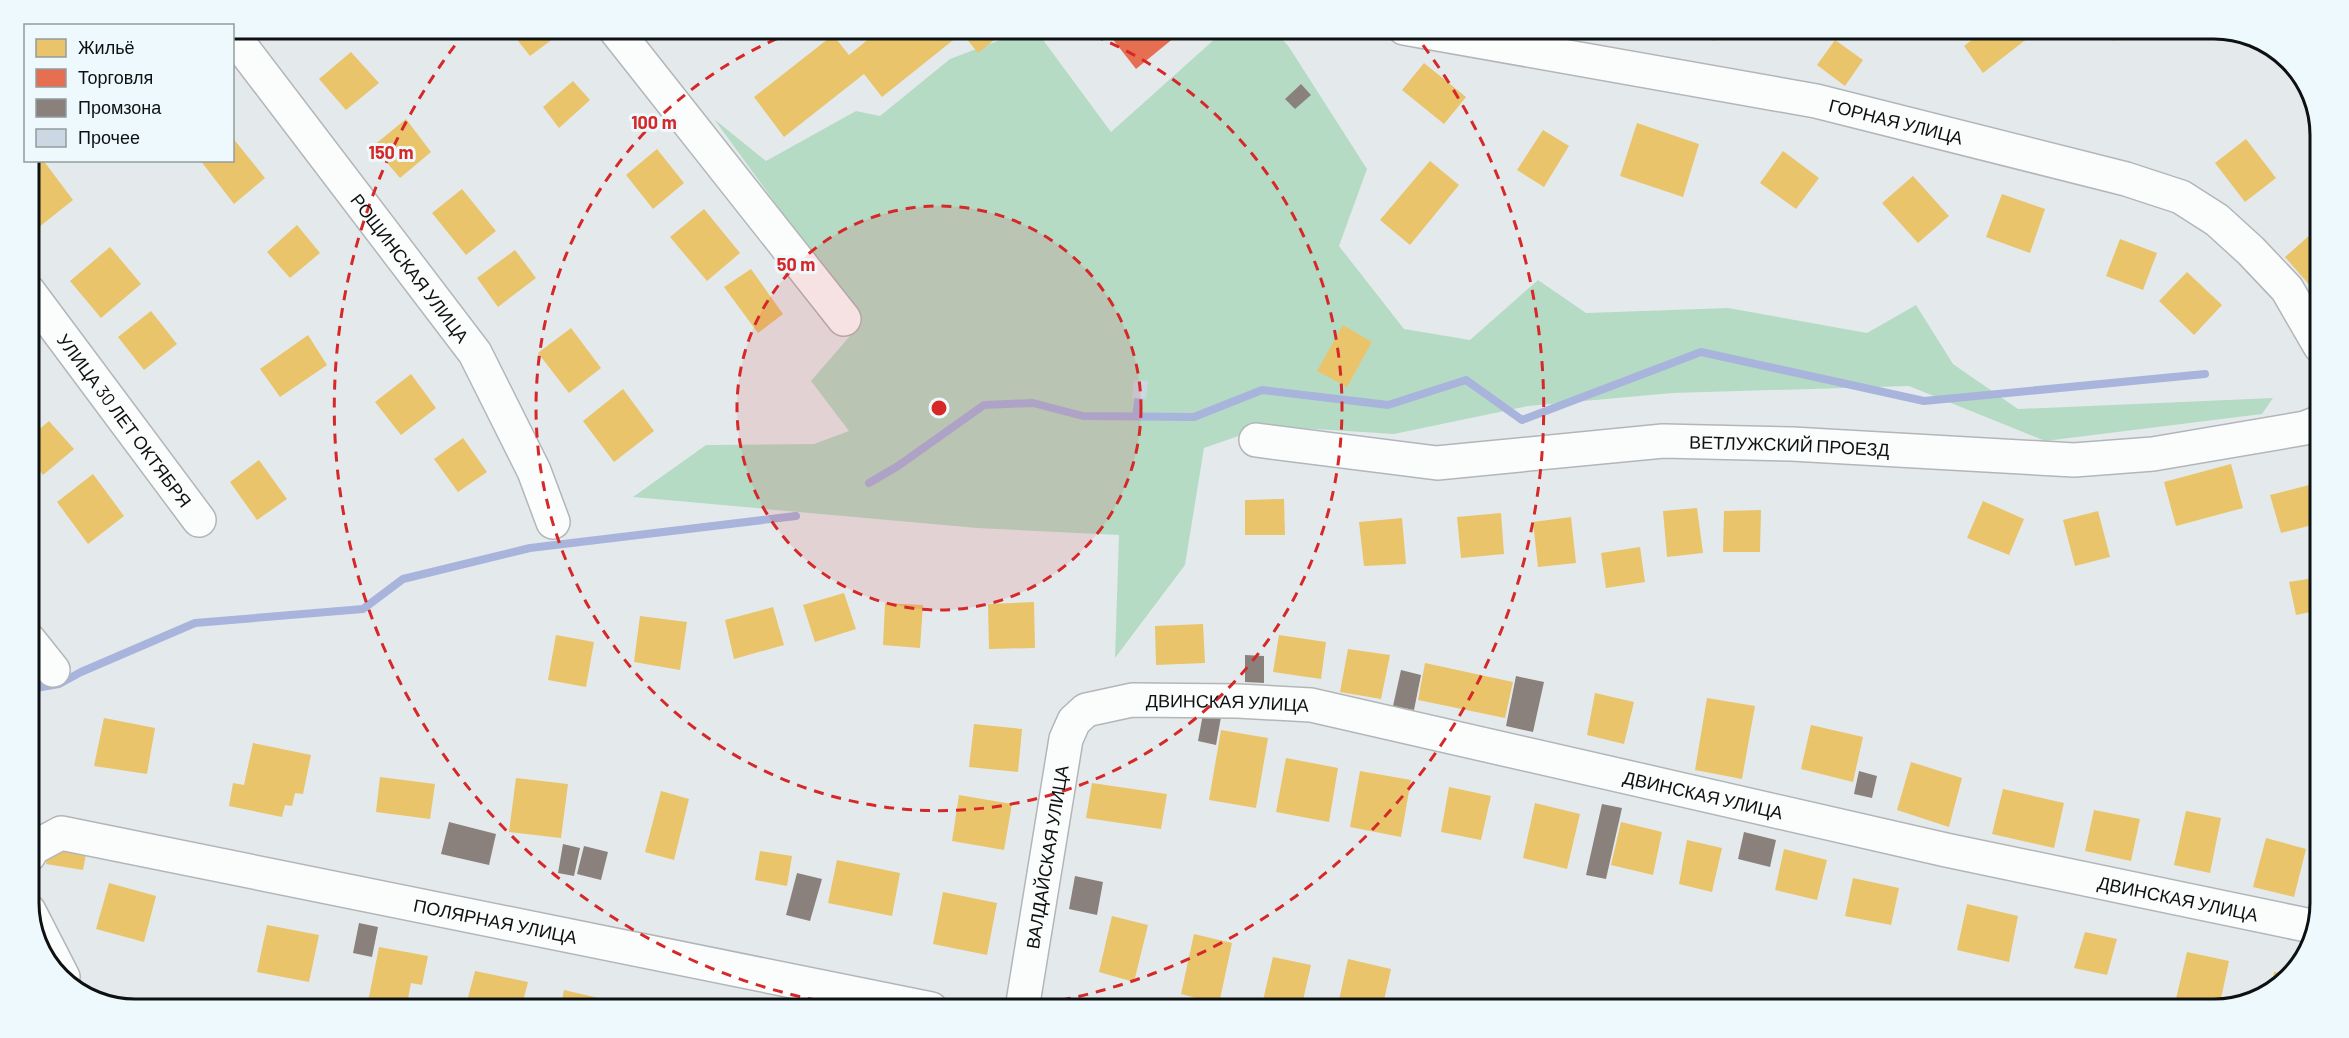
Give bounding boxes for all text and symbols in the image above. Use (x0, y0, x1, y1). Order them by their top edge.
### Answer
legend (24, 24, 234, 162)
text: Жильё (78, 36, 135, 58)
text: Торговля (78, 66, 153, 88)
street label: ГОРНАЯ УЛИЦА (1827, 94, 1965, 149)
text: Промзона (78, 96, 162, 118)
text: 100 m (631, 111, 677, 133)
text: Прочее (78, 126, 140, 148)
text: 150 m (369, 141, 413, 163)
street label: РОЩИНСКАЯ УЛИЦА (346, 189, 474, 347)
text: 50 m (777, 253, 815, 275)
street label: УЛИЦА 30 ЛЕТ ОКТЯБРЯ (53, 329, 196, 511)
centre of rings (929, 398, 949, 418)
street label: ВЕТЛУЖСКИЙ ПРОЕЗД (1689, 431, 1890, 461)
street label: ДВИНСКАЯ УЛИЦА (1146, 689, 1309, 716)
street label: ВАЛДАЙСКАЯ УЛИЦА (1021, 764, 1073, 950)
street label: ДВИНСКАЯ УЛИЦА (1621, 766, 1785, 823)
street label: ДВИНСКАЯ УЛИЦА (2096, 871, 2260, 926)
street label: ПОЛЯРНАЯ УЛИЦА (412, 894, 579, 948)

